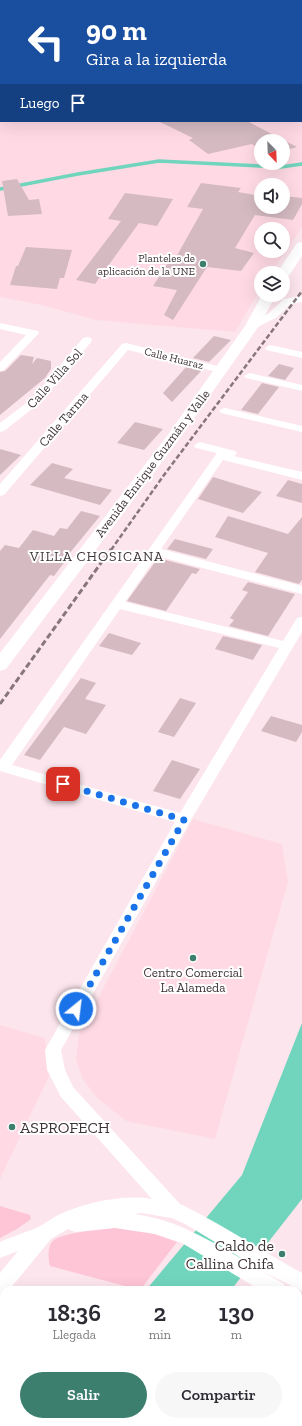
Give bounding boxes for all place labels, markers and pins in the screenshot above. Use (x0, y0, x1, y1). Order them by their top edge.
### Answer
place label: Planteles de aplicación de la UNE (98, 252, 195, 278)
marker: Planteles de aplicación de la UNE (198, 259, 208, 269)
pin (46, 767, 80, 801)
marker: Centro Comercial La Alameda (188, 953, 198, 963)
place label: Centro Comercial La Alameda (143, 965, 243, 995)
place label: ASPROFECH (20, 1118, 110, 1137)
marker: ASPROFECH (7, 1122, 17, 1132)
place label: Caldo de Callina Chifa (186, 1236, 274, 1273)
marker: Caldo de Callina Chifa (277, 1249, 287, 1259)

